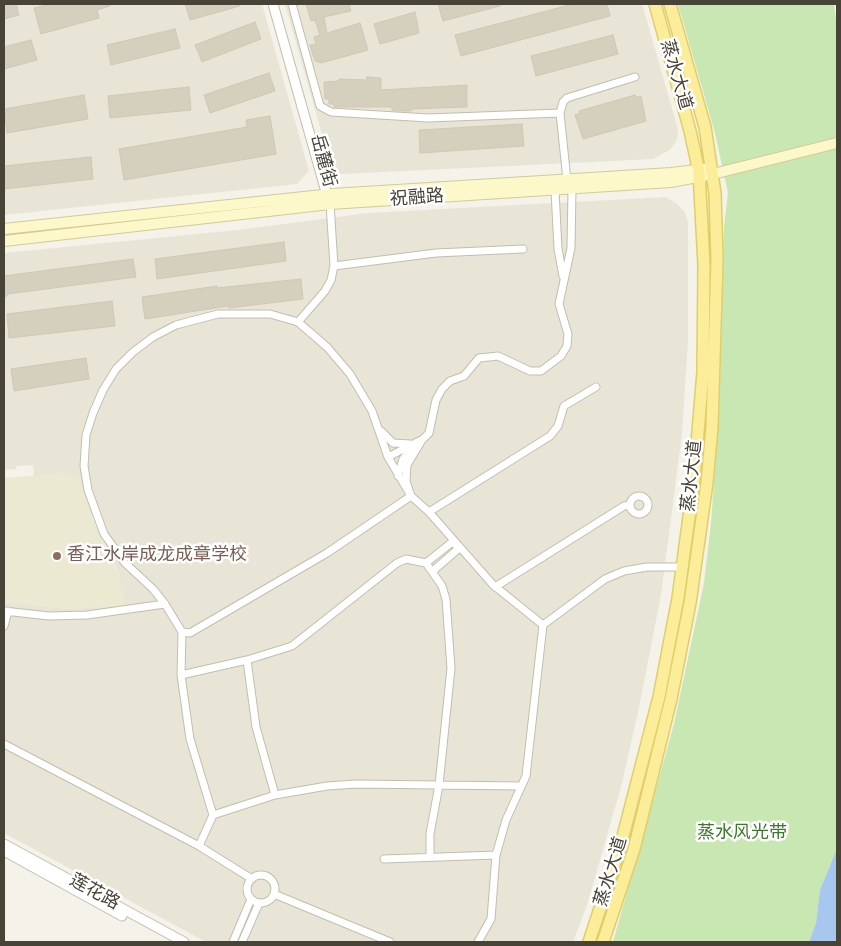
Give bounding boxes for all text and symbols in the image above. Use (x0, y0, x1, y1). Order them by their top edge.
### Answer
street label: 蒸水大道 (655, 37, 695, 113)
street label: 岳麓街 (305, 132, 339, 190)
street label: 祝融路 (389, 186, 445, 212)
street label: 蒸水大道 (678, 439, 708, 513)
place label: 香江水岸成龙成章学校 (67, 545, 247, 567)
marker: 香江水岸成龙成章学校 (51, 550, 63, 562)
park label: 蒸水风光带 (697, 823, 787, 845)
street label: 蒸水大道 (591, 834, 633, 910)
street label: 莲花路 (65, 870, 123, 916)

